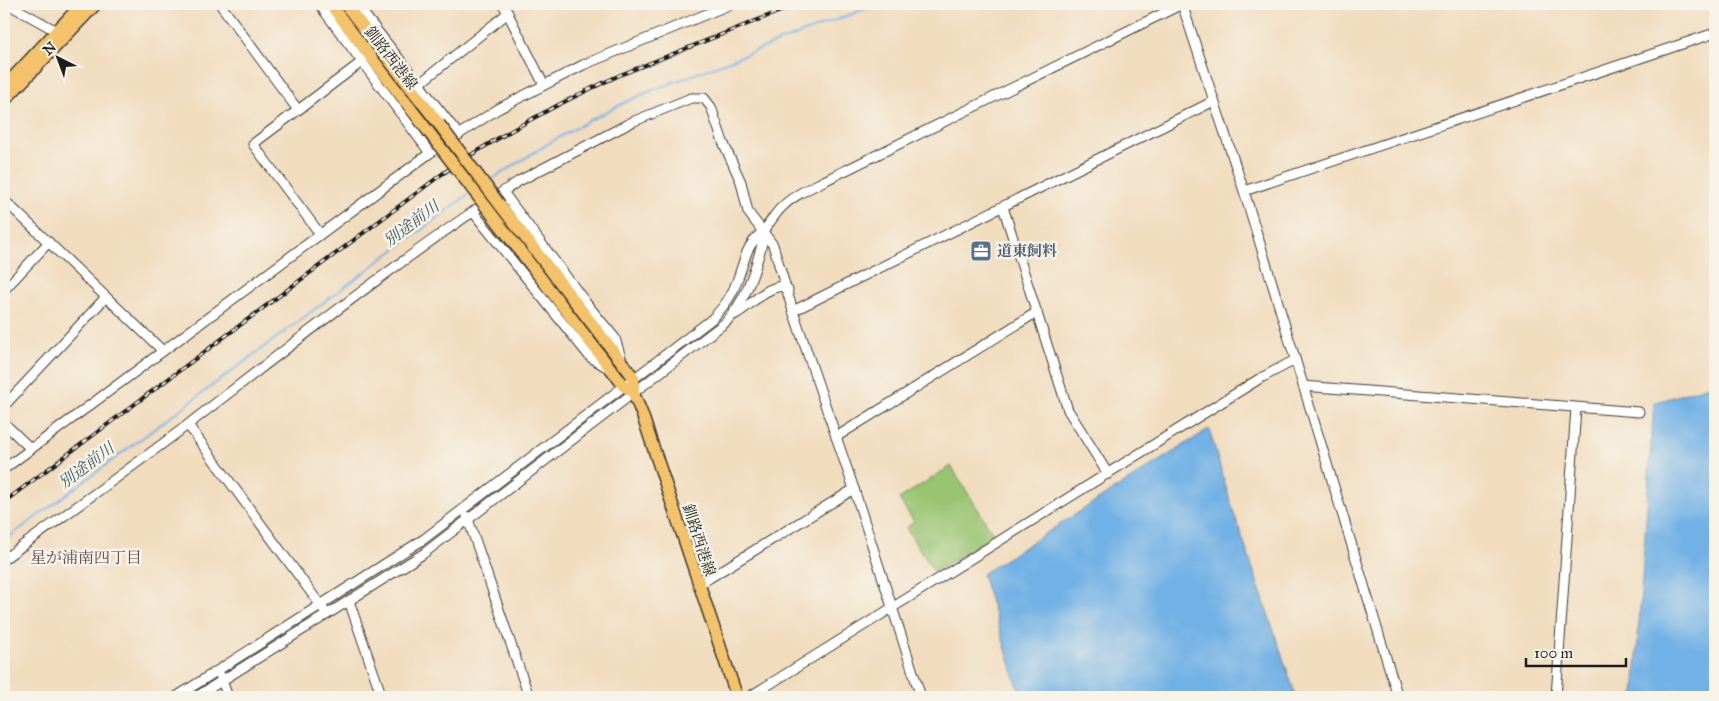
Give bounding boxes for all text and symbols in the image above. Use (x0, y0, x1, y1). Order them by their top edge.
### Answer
street label: 釧路西港線 (361, 23, 421, 93)
north arrow (32, 32, 82, 82)
text: N (40, 38, 60, 59)
water label: 別途前川 (380, 195, 444, 250)
office icon: 道東飼料 (969, 239, 993, 263)
place label: 道東飼料 (997, 242, 1057, 260)
water label: 別途前川 (55, 437, 119, 492)
street label: 釧路西港線 (679, 502, 719, 578)
district label: 星が浦南四丁目 (30, 548, 142, 567)
scale bar (1526, 636, 1626, 668)
text: 100 m (1534, 644, 1574, 662)

